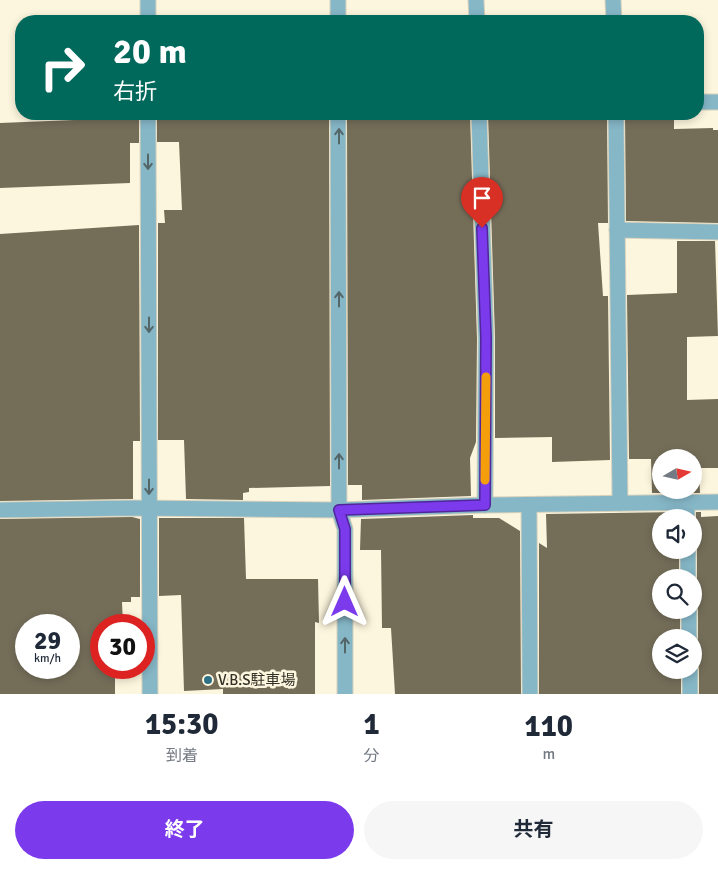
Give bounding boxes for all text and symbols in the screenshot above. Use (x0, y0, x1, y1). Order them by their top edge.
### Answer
text: 20 m (113, 30, 187, 73)
icon: right (30, 35, 95, 100)
text: 右折 (113, 78, 157, 105)
one-way arrow (334, 129, 344, 145)
one-way arrow (143, 154, 153, 170)
pin (461, 177, 503, 228)
icon: arrive (468, 184, 496, 212)
one-way arrow (334, 291, 344, 308)
one-way arrow (144, 316, 154, 333)
north arrow (652, 449, 702, 499)
map controls (652, 449, 702, 679)
one-way arrow (334, 454, 344, 470)
one-way arrow (144, 479, 154, 495)
button: sound (652, 509, 702, 559)
button: search (652, 569, 702, 619)
position arrow (318, 575, 370, 627)
speed limit sign: 30 (90, 614, 155, 679)
text: 29 (34, 625, 61, 656)
button: layers (652, 629, 702, 679)
one-way arrow (340, 638, 350, 654)
text: km/h (34, 651, 61, 666)
place label: V.B.S駐車場 (218, 671, 296, 689)
marker: V.B.S駐車場 (202, 674, 214, 686)
text: 15:30 (145, 706, 219, 743)
text: 1 (363, 706, 380, 743)
text: 110 (524, 708, 573, 745)
text: m (542, 744, 555, 764)
text: 到着 (166, 746, 198, 766)
text: 分 (363, 746, 380, 766)
button: 終了 (15, 801, 354, 859)
button: 共有 (364, 801, 703, 859)

